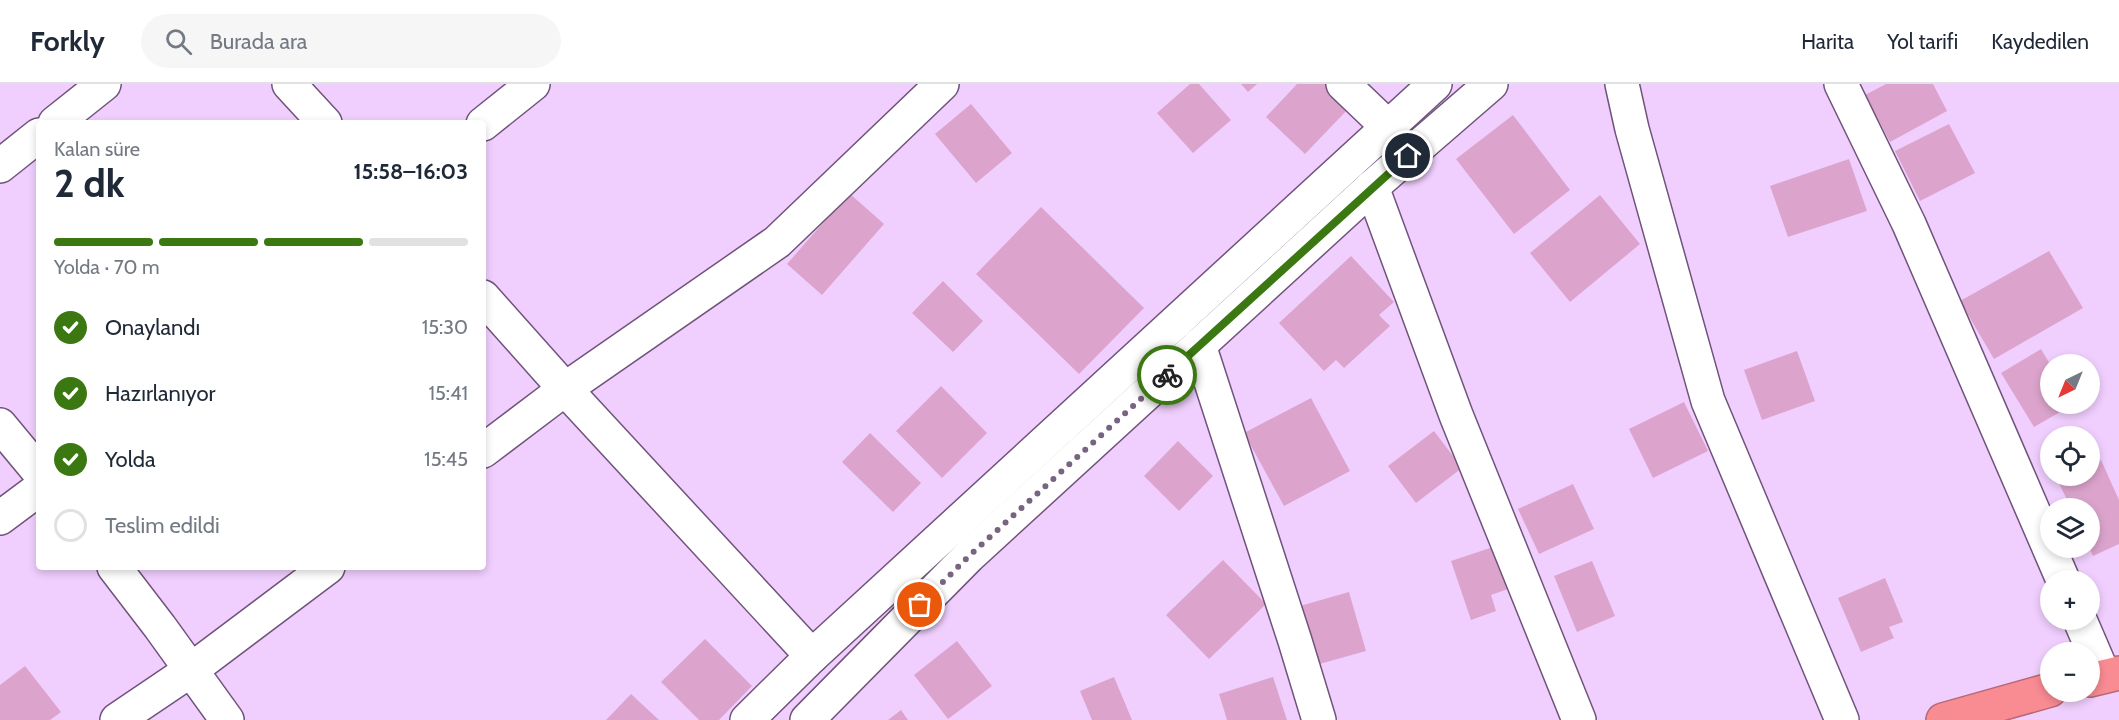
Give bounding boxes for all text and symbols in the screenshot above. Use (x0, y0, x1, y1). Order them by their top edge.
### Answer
search box (141, 14, 561, 68)
text: Forkly (30, 24, 105, 58)
icon: search (162, 25, 195, 58)
text: Burada ara (210, 28, 307, 55)
text: Harita (1801, 29, 1854, 54)
text: Yol tarifi (1887, 29, 1958, 54)
text: Kaydedilen (1991, 29, 2089, 54)
pin (1382, 130, 1433, 181)
text: Kalan süre (54, 137, 140, 161)
icon: home (1391, 139, 1424, 172)
text: 15:58–16:03 (353, 158, 468, 185)
text: 2 dk (54, 159, 125, 207)
text: Yolda · 70 m (54, 255, 160, 279)
icon: check (54, 311, 87, 344)
text: Onaylandı (105, 314, 200, 341)
text: 15:30 (422, 315, 468, 339)
courier (1137, 345, 1197, 405)
north arrow (2040, 354, 2100, 414)
map controls (2040, 354, 2100, 702)
icon: bike (1151, 359, 1184, 392)
icon: check (54, 377, 87, 410)
text: Hazırlanıyor (105, 380, 216, 407)
text: 15:41 (428, 381, 468, 405)
button: locate (2040, 426, 2100, 486)
icon: check (54, 443, 87, 476)
text: Yolda (105, 446, 156, 473)
text: 15:45 (424, 447, 468, 471)
button: layers (2040, 498, 2100, 558)
text: Teslim edildi (105, 512, 220, 539)
button: + (2040, 570, 2100, 630)
pin (894, 579, 945, 630)
icon: bag (903, 588, 936, 621)
button: − (2040, 642, 2100, 702)

